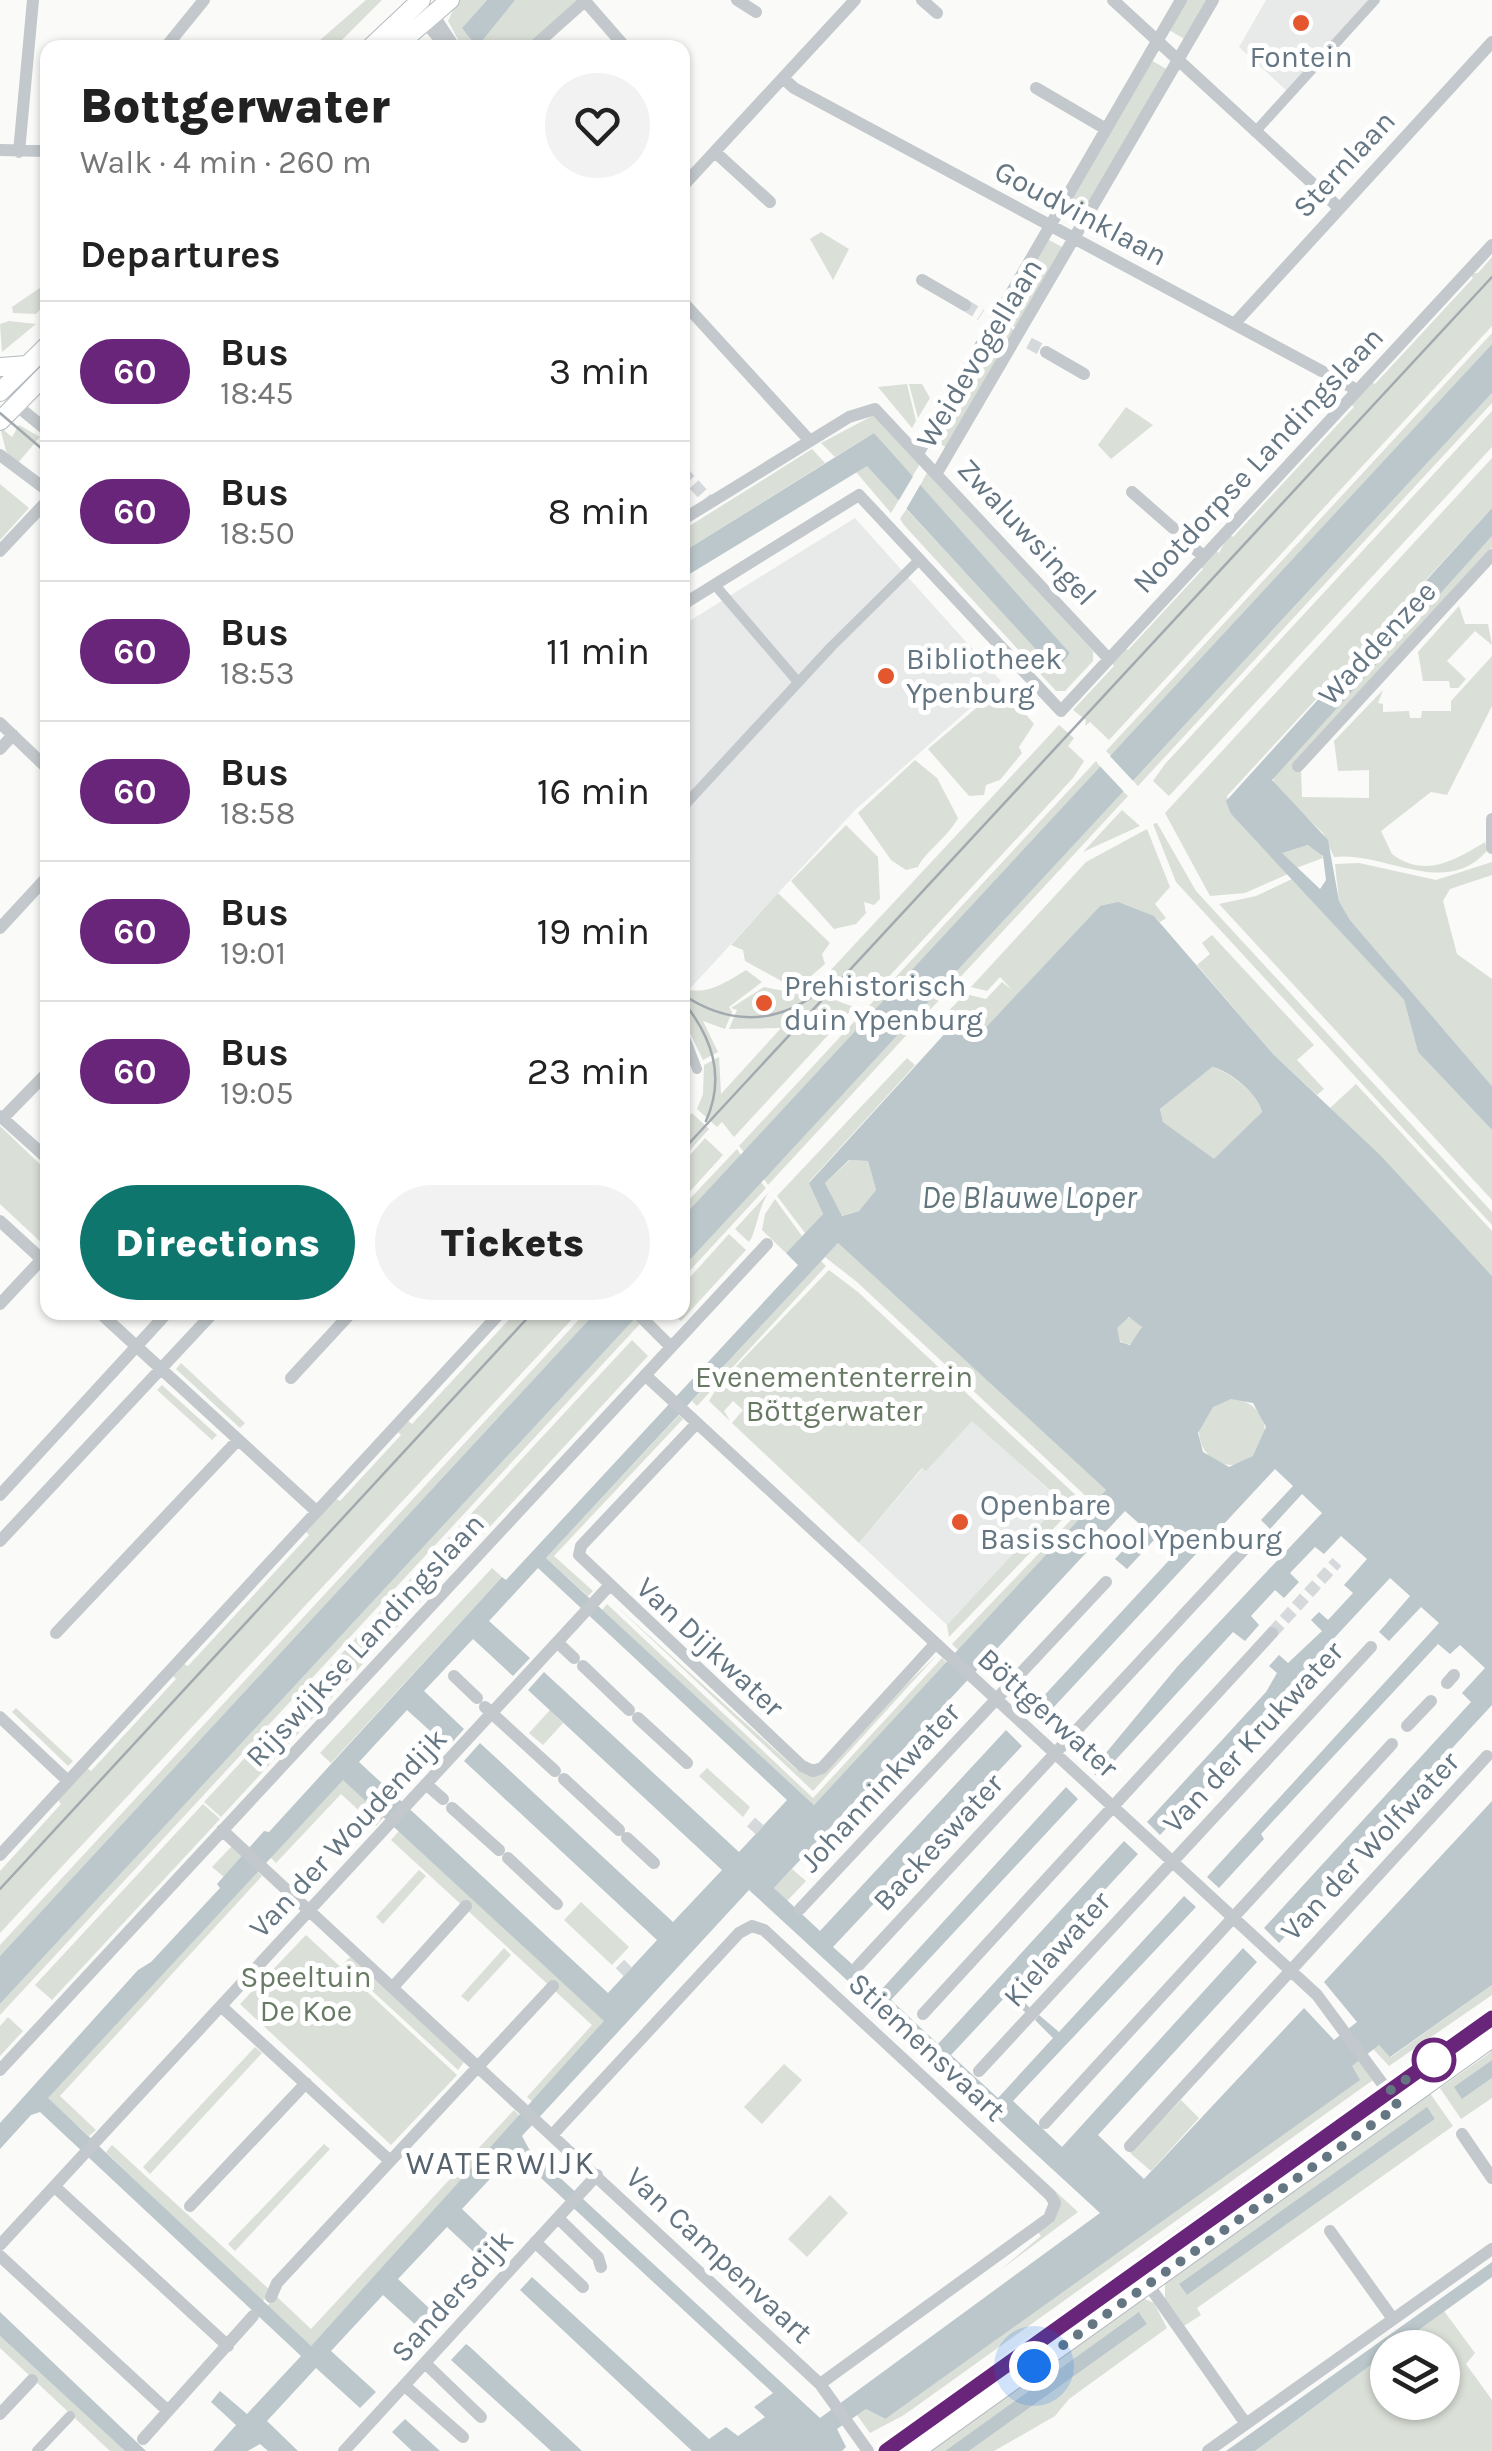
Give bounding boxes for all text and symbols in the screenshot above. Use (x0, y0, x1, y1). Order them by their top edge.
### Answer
marker: Fontein (1290, 12, 1312, 34)
place label: Fontein (1249, 39, 1353, 75)
button: heart (545, 73, 650, 178)
text: Bottgerwater (80, 78, 390, 134)
street label: Sternlaan (1285, 103, 1403, 225)
text: Walk · 4 min · 260 m (80, 144, 372, 181)
street label: Goudvinklaan (989, 152, 1173, 274)
text: Departures (80, 232, 280, 277)
street label: Weidevogellaan (908, 252, 1050, 454)
street label: Nootdorpse Landingslaan (1125, 319, 1391, 601)
text: Bus (220, 330, 289, 375)
text: 3 min (549, 349, 650, 394)
text: 60 (113, 351, 157, 392)
text: 18:45 (220, 375, 294, 412)
street label: Zwaluwsingel (950, 451, 1104, 613)
text: Bus (220, 470, 289, 515)
text: 8 min (548, 489, 650, 534)
text: 60 (113, 491, 157, 532)
text: 18:50 (220, 515, 295, 552)
street label: Waddenzee (1310, 574, 1444, 712)
text: Bus (220, 610, 289, 655)
text: 11 min (546, 629, 650, 674)
text: 60 (113, 631, 157, 672)
place label: Bibliotheek Ypenburg (906, 641, 1062, 711)
text: 18:53 (220, 655, 295, 692)
marker: Bibliotheek Ypenburg (875, 665, 897, 687)
text: Bus (220, 750, 289, 795)
text: 16 min (537, 769, 650, 814)
text: 60 (113, 771, 157, 812)
text: 18:58 (220, 795, 295, 832)
text: Bus (220, 890, 289, 935)
text: 19 min (537, 909, 650, 954)
text: 60 (113, 911, 157, 952)
text: 19:01 (220, 935, 286, 972)
place label: Prehistorisch duin Ypenburg (784, 968, 983, 1038)
marker: Prehistorisch duin Ypenburg (753, 992, 775, 1014)
text: Bus (220, 1030, 289, 1075)
text: 23 min (527, 1049, 650, 1094)
text: 60 (113, 1051, 157, 1092)
text: 19:05 (220, 1075, 294, 1112)
water label: De Blauwe Loper (922, 1179, 1137, 1216)
button: Directions (80, 1185, 355, 1300)
button: Tickets (375, 1185, 650, 1300)
park label: Evenemententerrein Böttgerwater (695, 1359, 973, 1429)
place label: Openbare Basisschool Ypenburg (980, 1487, 1282, 1557)
street label: Rijswijkse Landingslaan (238, 1506, 492, 1774)
marker: Openbare Basisschool Ypenburg (949, 1511, 971, 1533)
street label: Van Dijkwater (629, 1570, 791, 1725)
street label: Van der Krukwater (1155, 1634, 1351, 1840)
street label: Böttgerwater (970, 1641, 1126, 1786)
street label: Johanninkwater (792, 1695, 968, 1879)
street label: Van der Woudendijk (242, 1721, 454, 1945)
street label: Van der Wolfwater (1273, 1744, 1467, 1948)
street label: Backeswater (865, 1766, 1011, 1918)
street label: Kielawater (996, 1884, 1118, 2014)
park label: Speeltuin De Koe (240, 1959, 372, 2029)
street label: Stiemensvaart (841, 1965, 1013, 2129)
unlabelled marker (1413, 2039, 1455, 2081)
district label: WATERWIJK (406, 2145, 596, 2182)
street label: Van Campenvaart (618, 2159, 820, 2351)
street label: Sandersdijk (383, 2222, 521, 2370)
map controls (1370, 2330, 1460, 2420)
button: layers (1370, 2330, 1460, 2420)
your location (1009, 2341, 1059, 2391)

